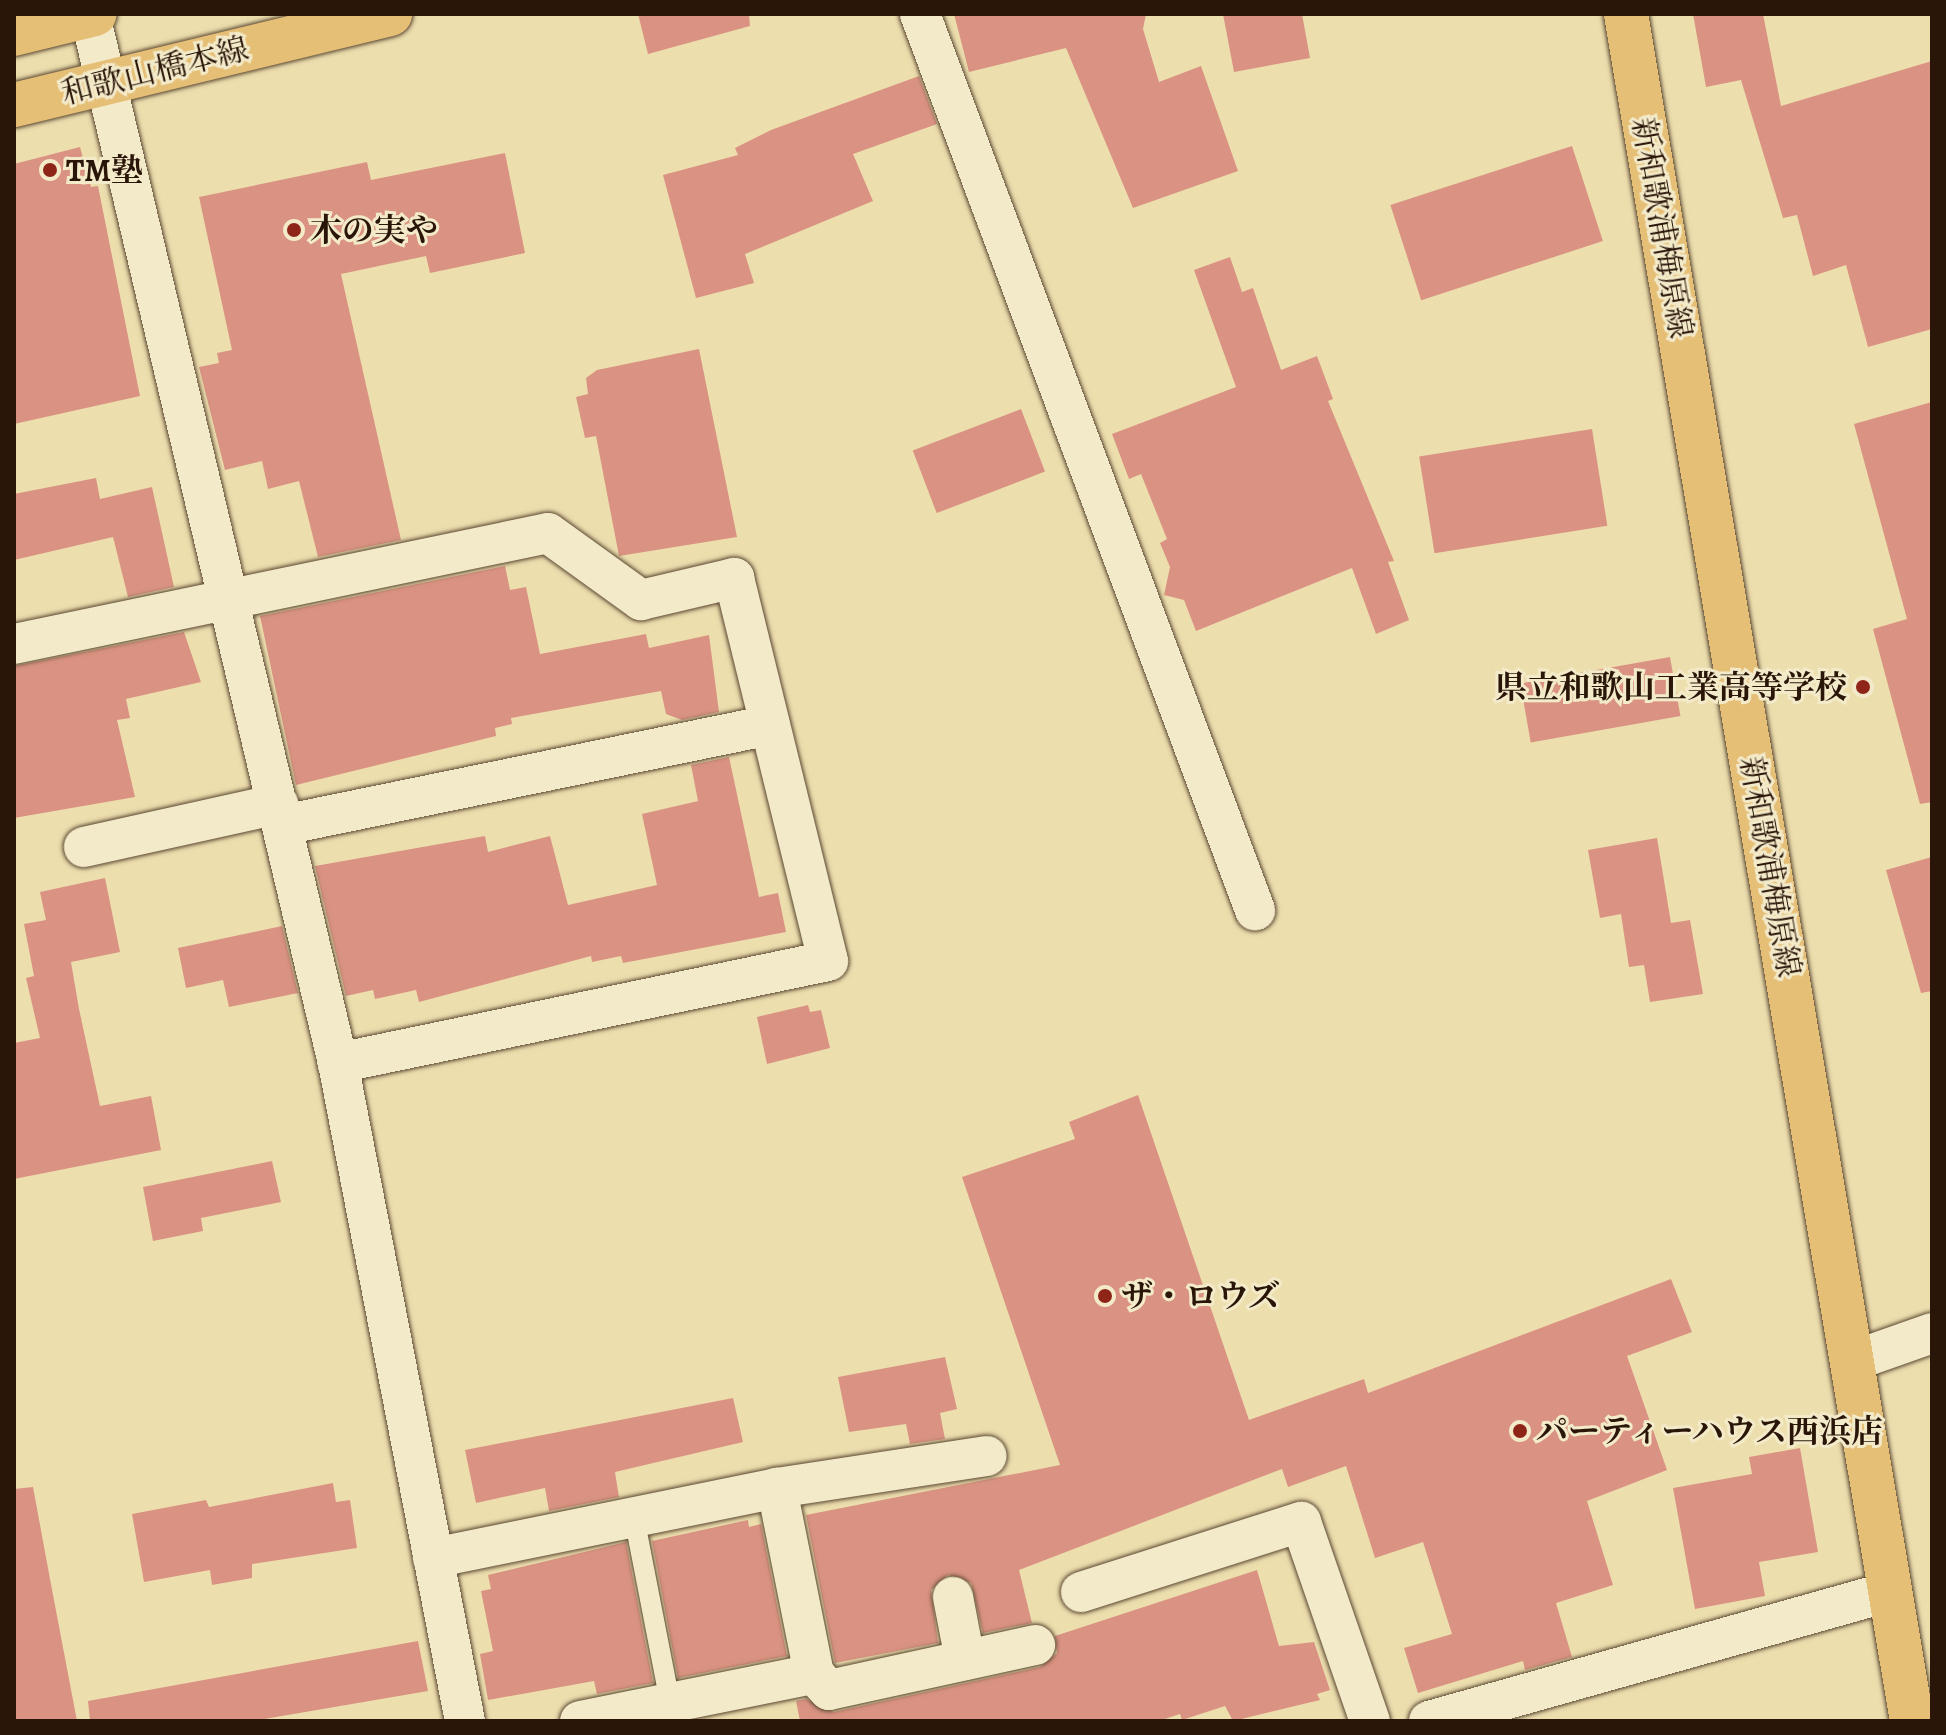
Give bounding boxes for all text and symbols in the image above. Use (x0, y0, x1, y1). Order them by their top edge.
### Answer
street label: 和歌山橋本線 (57, 29, 253, 113)
street label: 新和歌浦梅原線 (1624, 114, 1700, 342)
place label: TM塾 (66, 151, 143, 189)
marker: TM塾 (41, 161, 59, 179)
place label: 木の実や (310, 211, 438, 249)
marker: 木の実や (285, 221, 303, 239)
place label: 県立和歌山工業高等学校 (1495, 668, 1847, 706)
marker: 県立和歌山工業高等学校 (1854, 678, 1872, 696)
street label: 新和歌浦梅原線 (1732, 753, 1808, 981)
place label: ザ・ロウズ (1121, 1277, 1281, 1315)
marker: ザ・ロウズ (1096, 1287, 1114, 1305)
place label: パーティーハウス西浜店 (1536, 1412, 1888, 1450)
marker: パーティーハウス西浜店 (1511, 1422, 1529, 1440)

